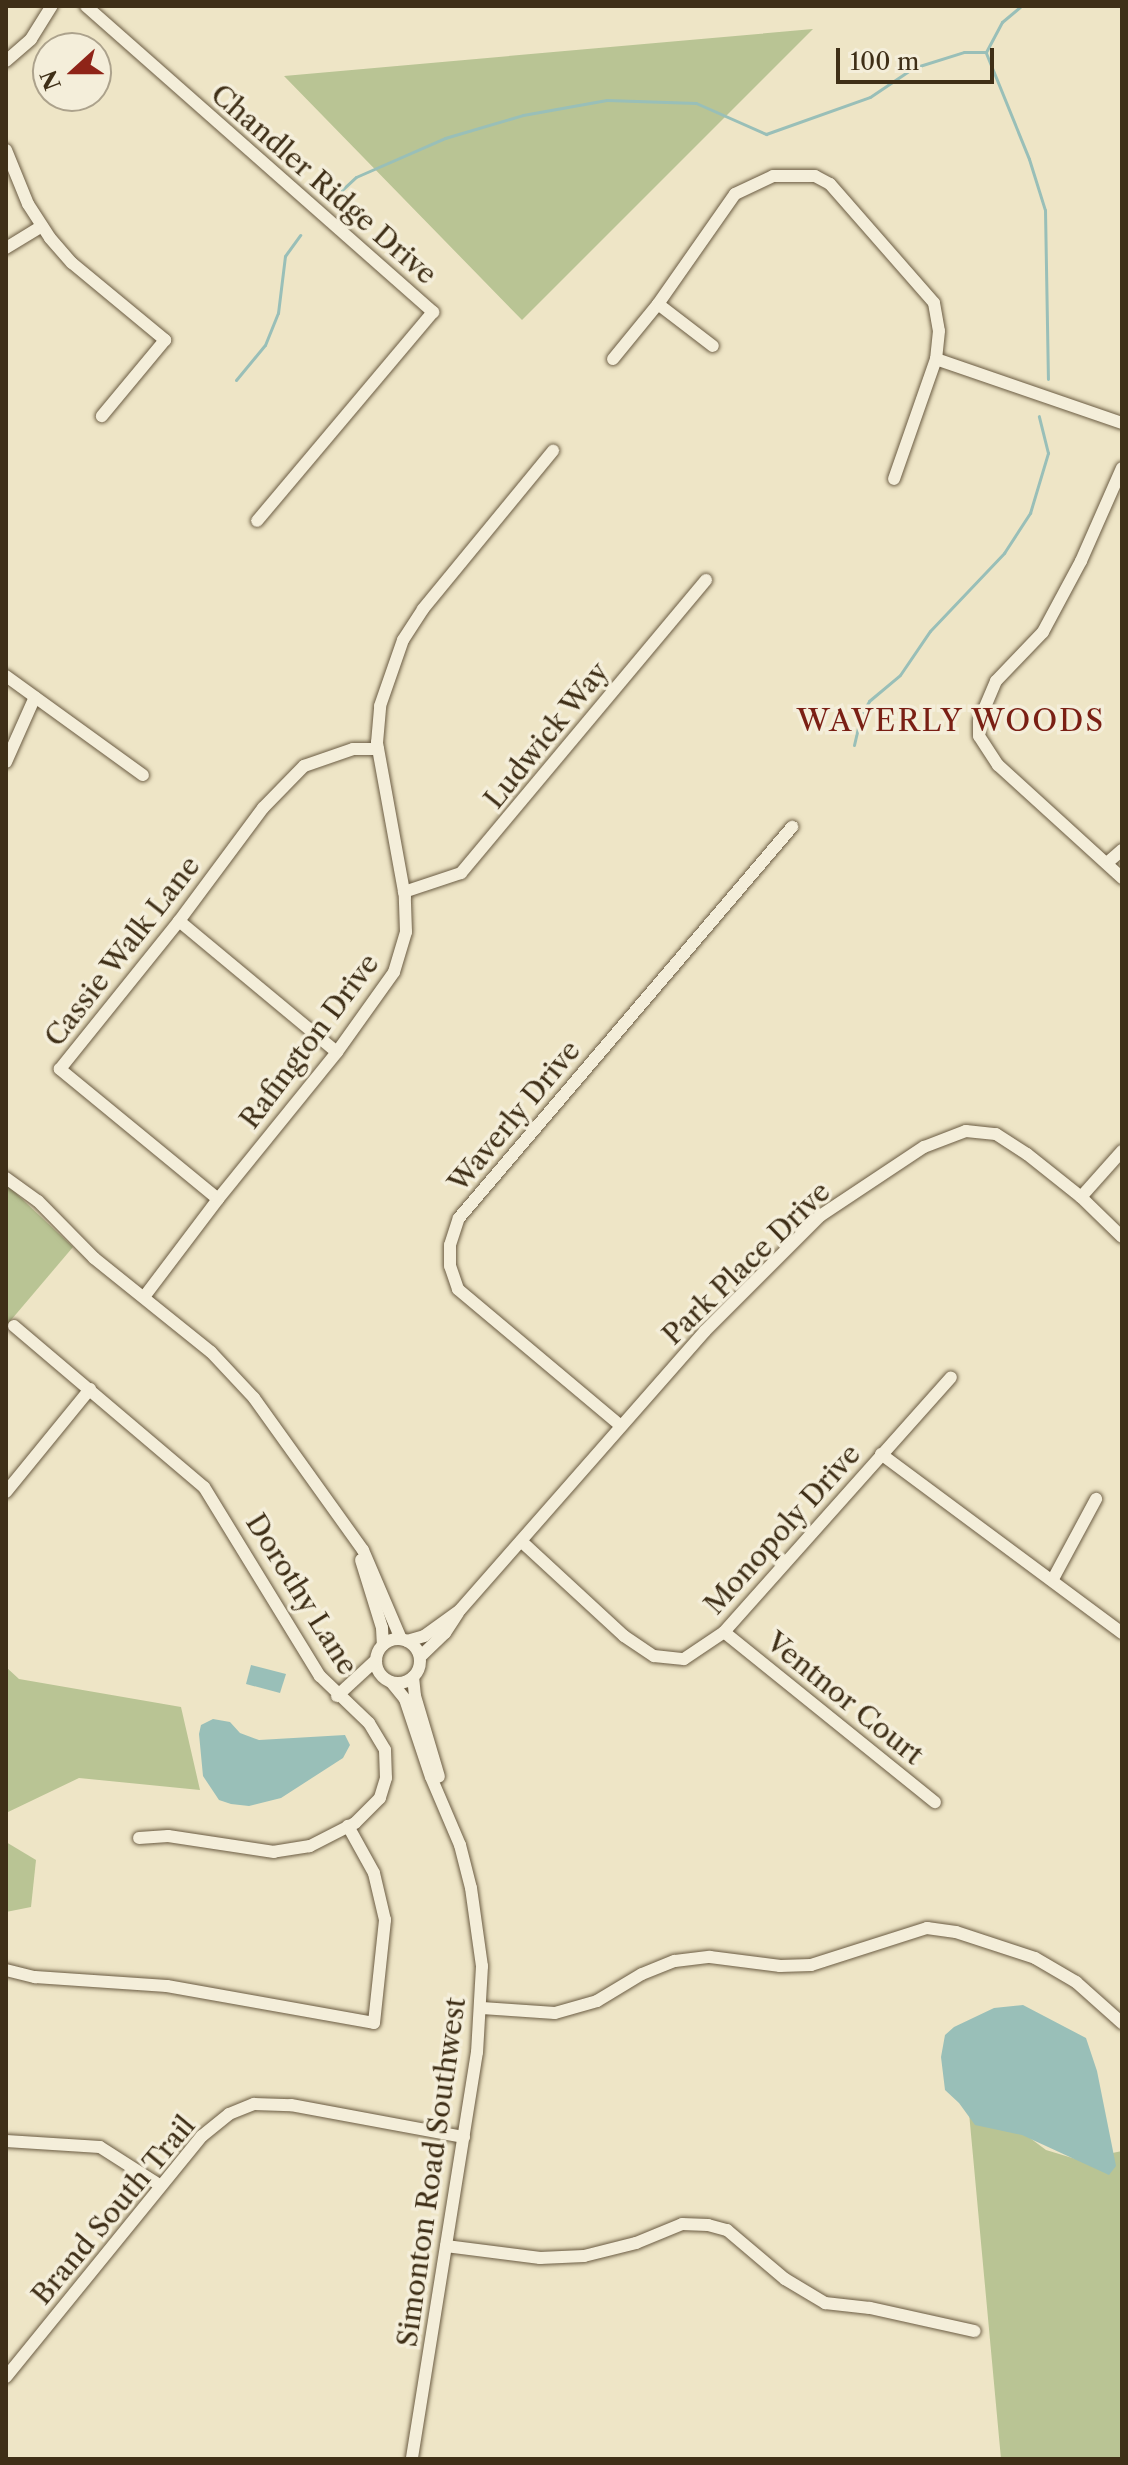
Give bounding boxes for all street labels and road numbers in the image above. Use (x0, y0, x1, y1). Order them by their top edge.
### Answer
street label: Chandler Ridge Drive (204, 77, 444, 291)
street label: Ludwick Way (476, 654, 616, 816)
street label: Cassie Walk Lane (37, 849, 207, 1053)
street label: Rafington Drive (232, 947, 386, 1135)
street label: Waverly Drive (441, 1033, 587, 1199)
street label: Park Place Drive (655, 1174, 837, 1352)
street label: Monopoly Drive (697, 1437, 867, 1621)
street label: Dorothy Lane (239, 1507, 365, 1681)
street label: Ventnor Court (760, 1624, 930, 1772)
street label: Simonton Road Southwest (390, 1995, 472, 2349)
street label: Brand South Trail (24, 2109, 202, 2311)

